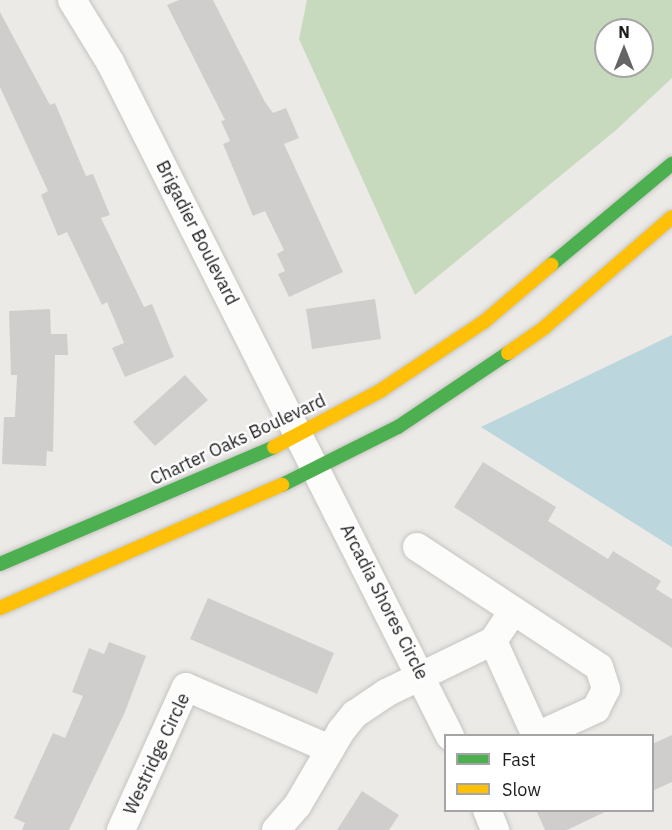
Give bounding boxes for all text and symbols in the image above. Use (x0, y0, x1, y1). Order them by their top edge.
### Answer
north arrow (594, 18, 654, 78)
text: N (618, 22, 630, 42)
street label: Brigadier Boulevard (151, 157, 243, 309)
street label: Charter Oaks Boulevard (147, 390, 329, 490)
street label: Arcadia Shores Circle (335, 521, 433, 683)
street label: Westridge Circle (119, 690, 195, 818)
legend (444, 734, 654, 812)
text: Fast (502, 748, 536, 771)
text: Slow (502, 778, 541, 801)

